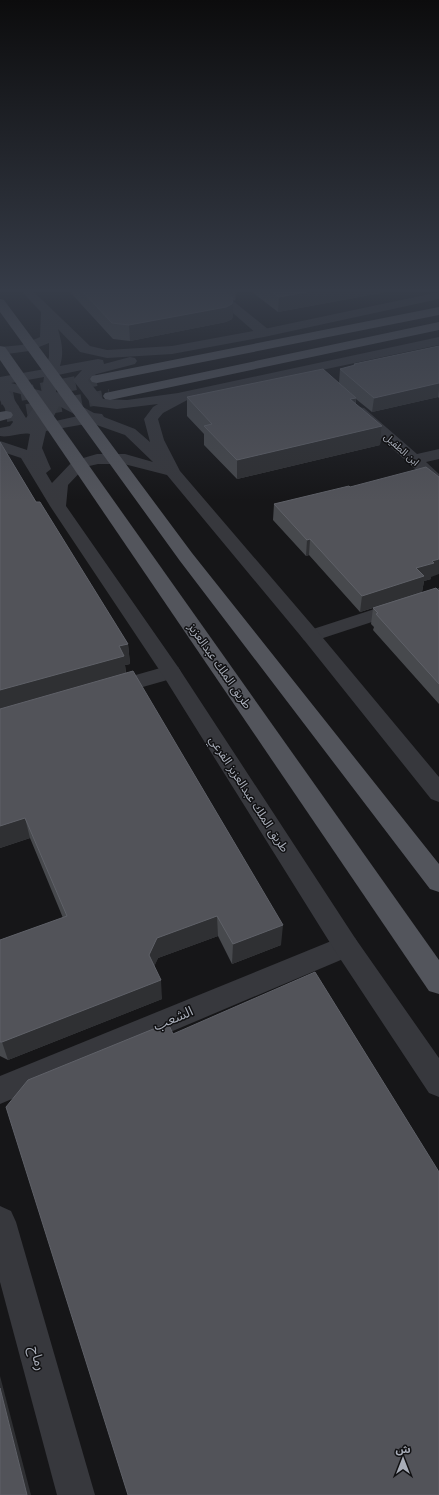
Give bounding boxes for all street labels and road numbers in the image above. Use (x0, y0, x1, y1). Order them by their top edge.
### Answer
street label: ابن الطفيل (381, 430, 422, 469)
street label: طريق الملك عبدالعزيز (184, 619, 256, 712)
street label: طريق الملك عبدالعزيز الفرعي (204, 733, 293, 856)
street label: الشعب (150, 1002, 196, 1034)
street label: رماح (24, 1344, 50, 1373)

